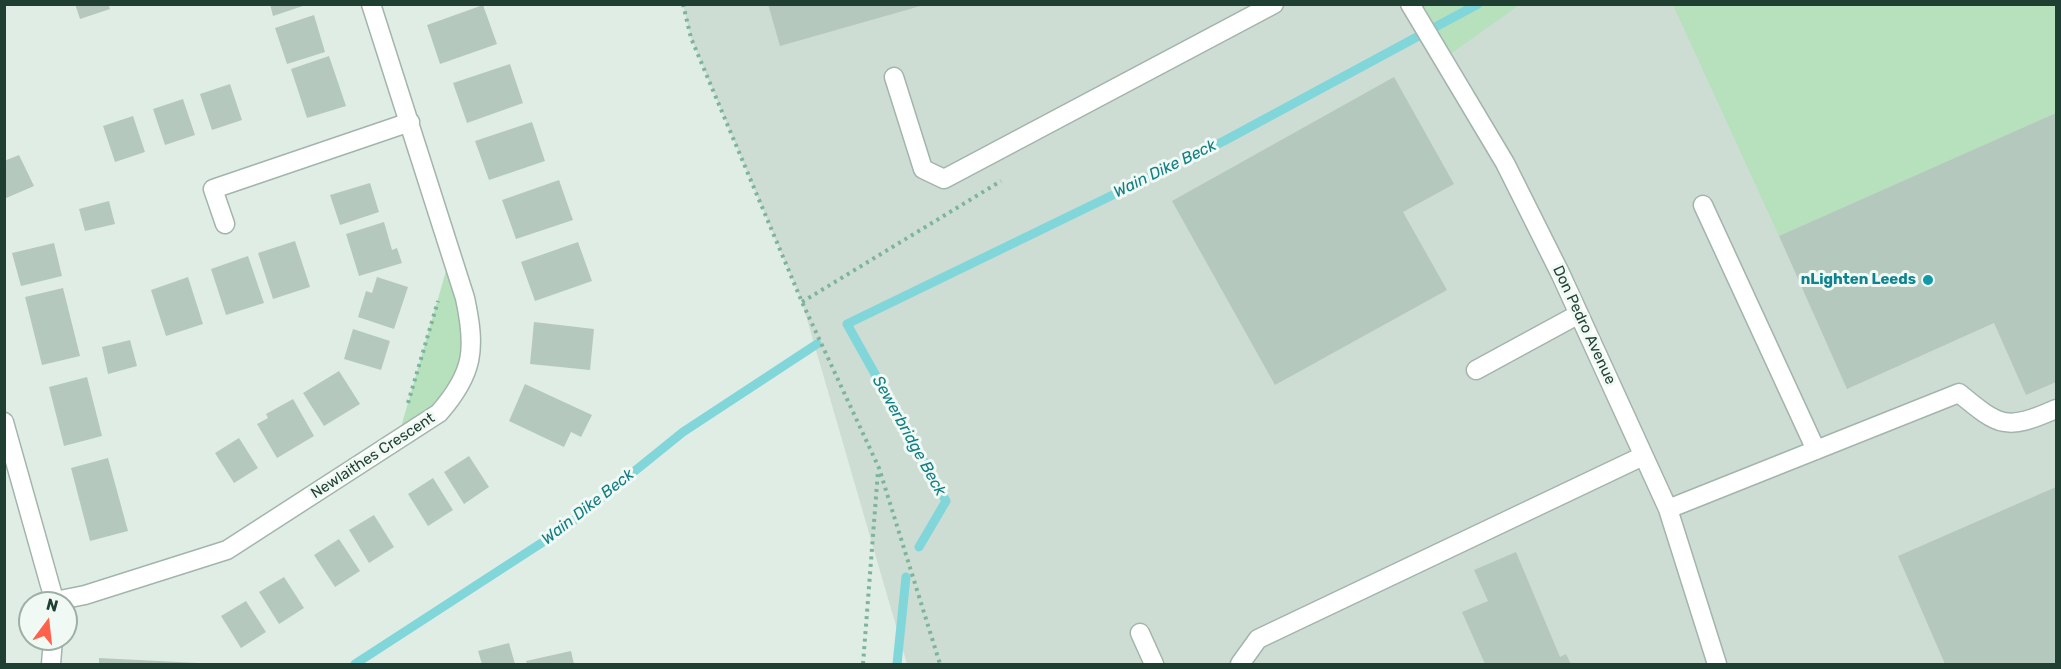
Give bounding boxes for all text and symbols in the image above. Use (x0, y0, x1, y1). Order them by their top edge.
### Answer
water label: Wain Dike Beck (1110, 136, 1220, 202)
street label: Don Pedro Avenue (1549, 263, 1619, 387)
place label: nLighten Leeds (1801, 271, 1916, 289)
marker: nLighten Leeds (1921, 273, 1935, 287)
water label: Sewerbridge Beck (868, 373, 950, 499)
street label: Newlaithes Crescent (308, 409, 438, 503)
water label: Wain Dike Beck (538, 465, 638, 549)
north arrow (18, 591, 78, 651)
text: N (44, 594, 60, 616)

